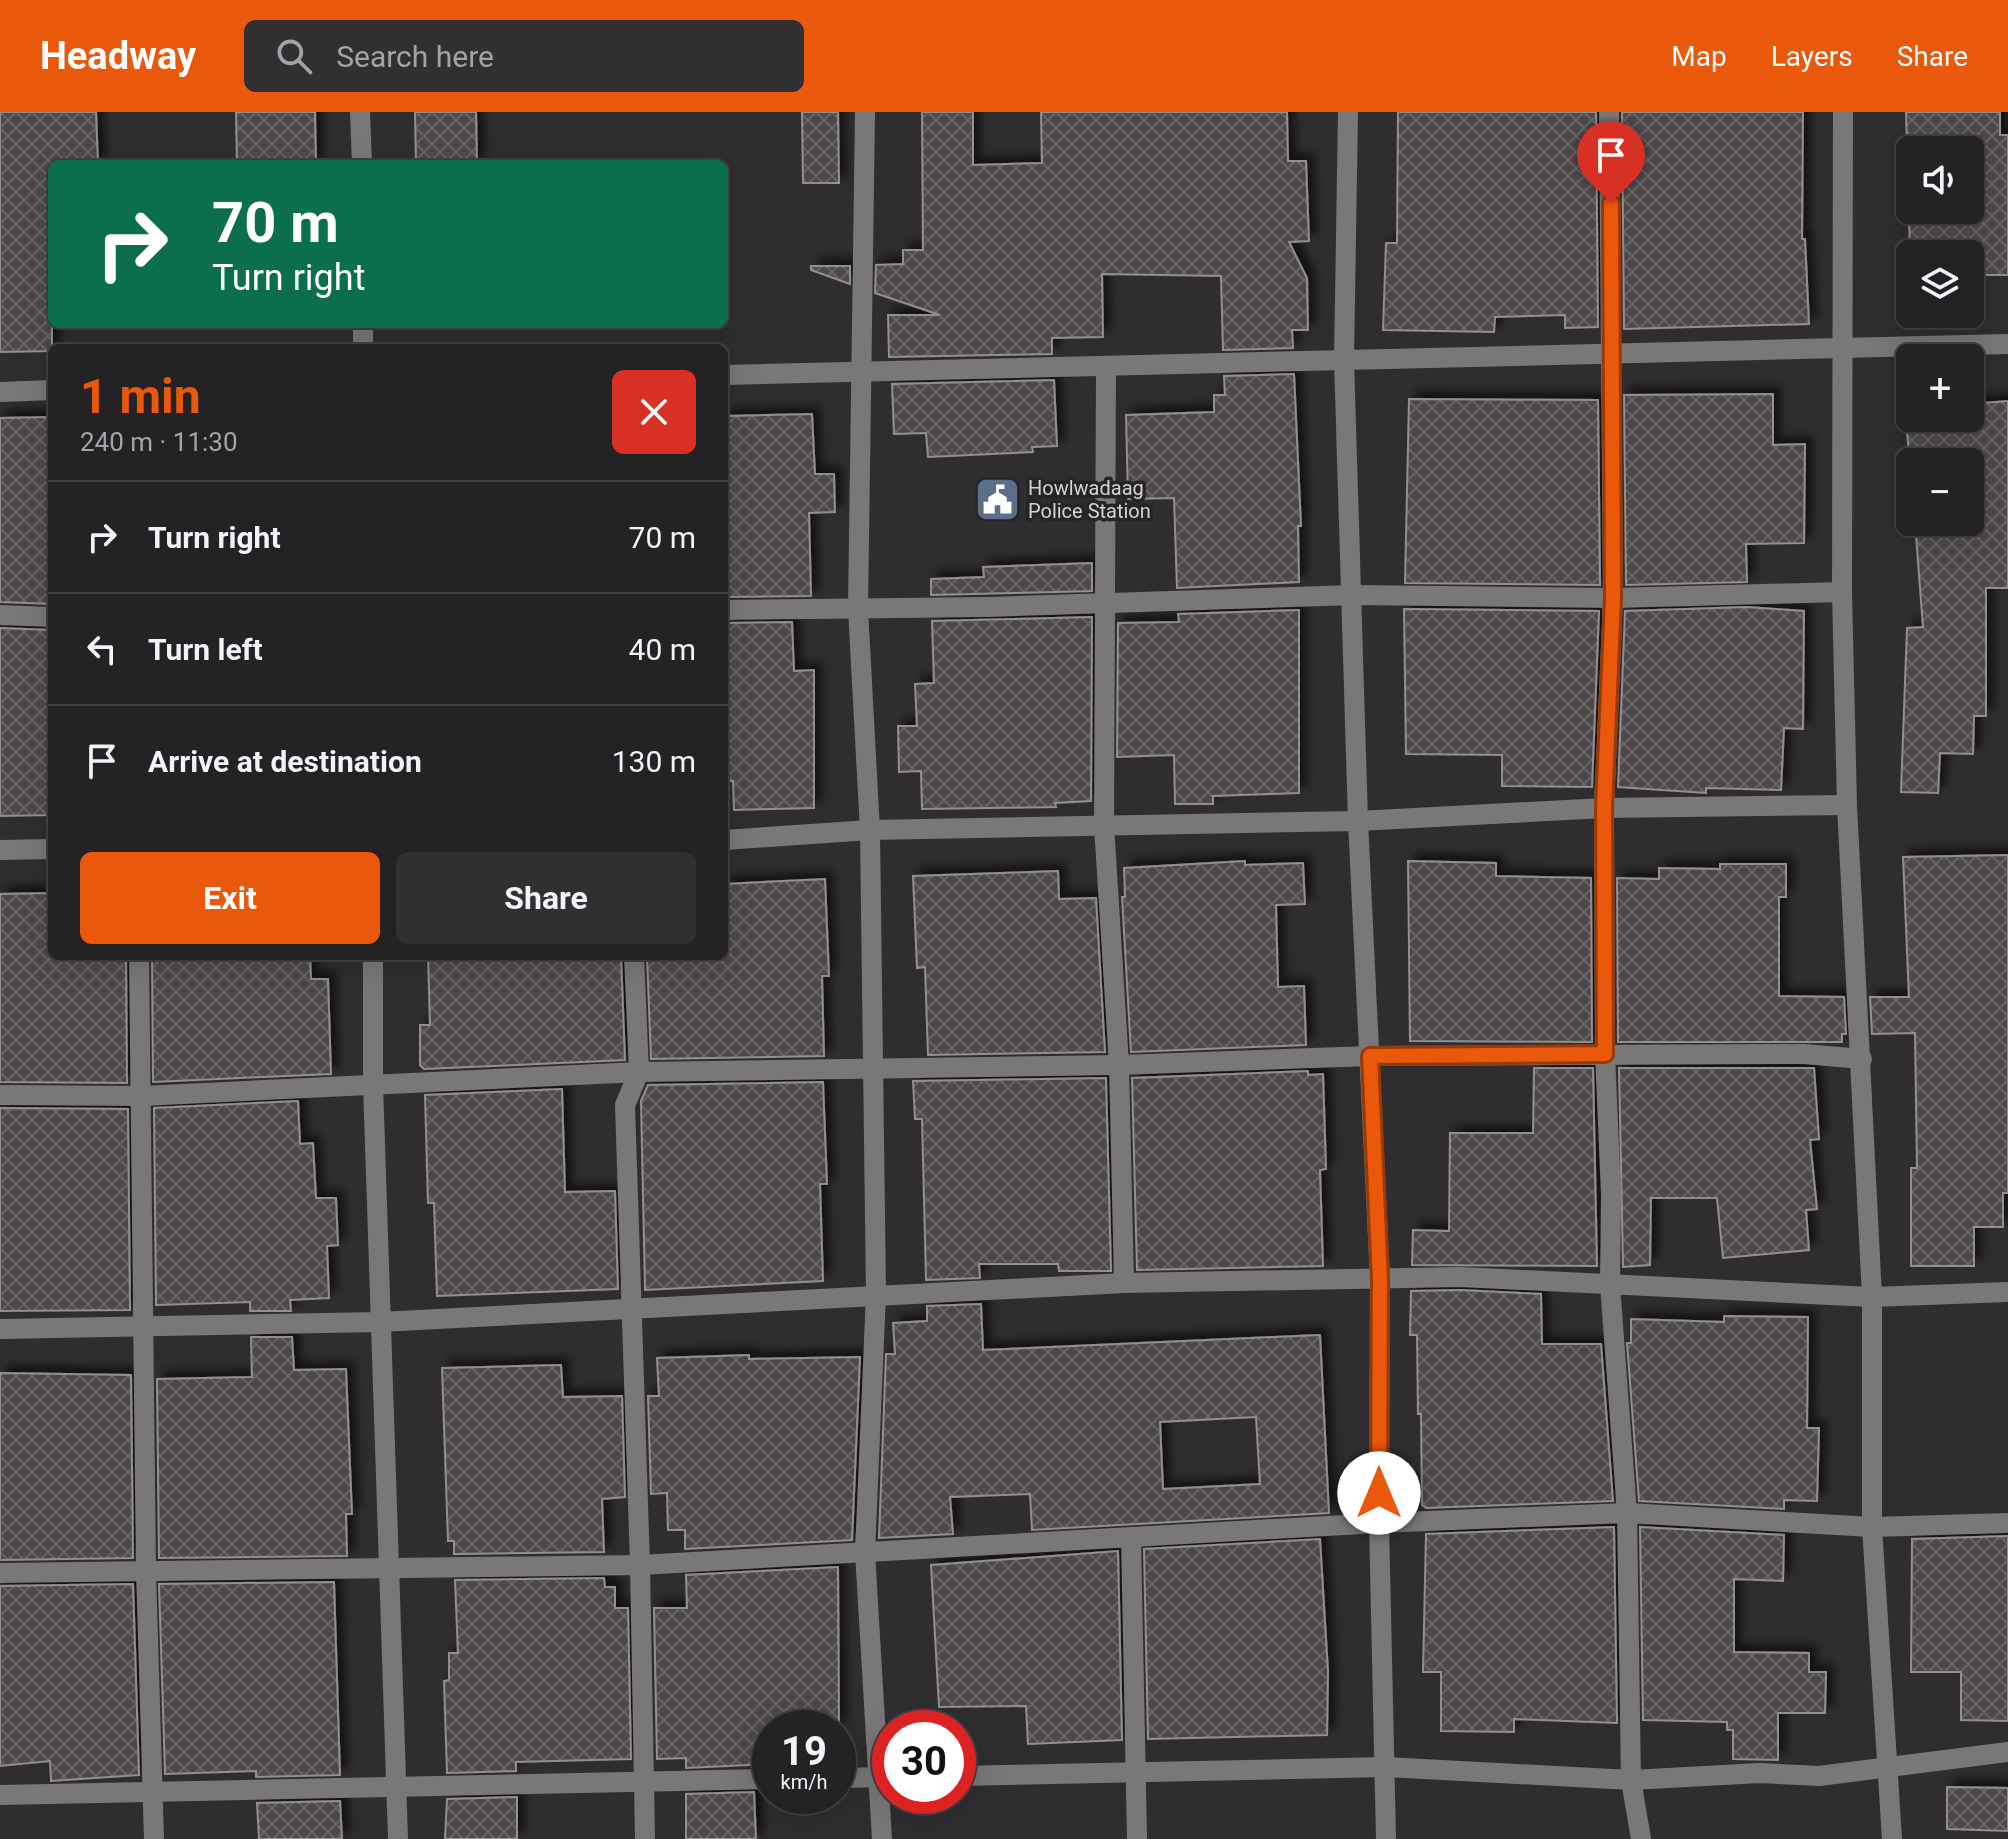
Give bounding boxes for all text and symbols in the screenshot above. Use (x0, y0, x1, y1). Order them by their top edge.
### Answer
search box (244, 20, 804, 92)
text: Headway (40, 34, 196, 78)
icon: search (272, 34, 316, 78)
text: Search here (336, 39, 494, 74)
text: Map (1671, 40, 1727, 73)
text: Layers (1771, 40, 1853, 73)
text: Share (1897, 40, 1968, 73)
pin (1577, 121, 1645, 203)
icon: arrive (1589, 133, 1633, 177)
map controls (1896, 136, 1984, 536)
button: sound (1896, 136, 1984, 224)
text: 70 m (212, 190, 339, 256)
icon: right (80, 192, 184, 296)
button: layers (1896, 240, 1984, 328)
text: Turn right (212, 257, 365, 299)
button: + (1896, 344, 1984, 432)
text: 1 min (80, 368, 201, 425)
button: close (612, 370, 696, 454)
text: 240 m · 11:30 (80, 427, 238, 457)
button: − (1896, 448, 1984, 536)
public building icon: Howlwadaag Police Station (973, 476, 1021, 524)
place label: Howlwadaag Police Station (1028, 476, 1151, 523)
icon: right (80, 515, 124, 559)
text: Turn right (148, 520, 281, 555)
text: 70 m (629, 520, 696, 555)
icon: left (80, 627, 124, 671)
text: Turn left (148, 632, 263, 667)
text: 40 m (629, 632, 696, 667)
icon: arrive (80, 739, 124, 783)
text: Arrive at destination (148, 744, 422, 779)
text: 130 m (612, 744, 696, 779)
button: Exit (80, 852, 380, 944)
button: Share (396, 852, 696, 944)
position arrow (1337, 1451, 1421, 1535)
speed limit sign: 30 (872, 1710, 976, 1814)
text: 19 (781, 1728, 827, 1775)
text: km/h (781, 1770, 827, 1794)

